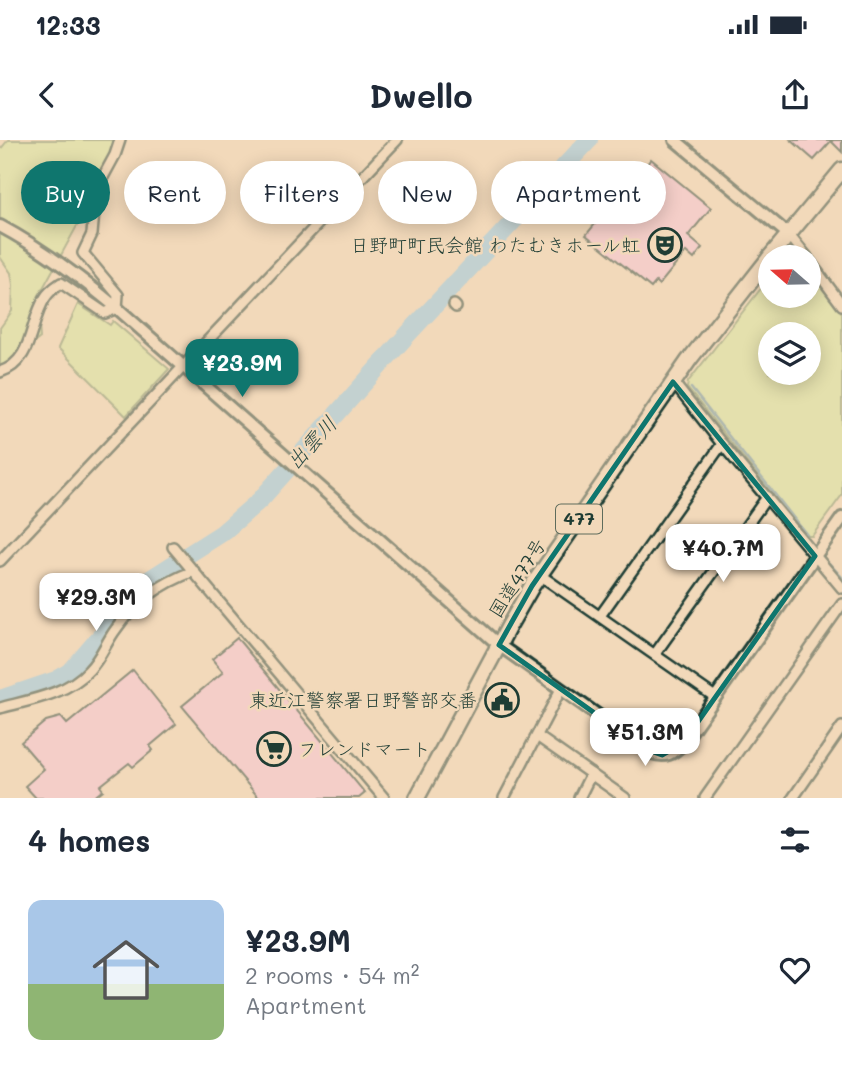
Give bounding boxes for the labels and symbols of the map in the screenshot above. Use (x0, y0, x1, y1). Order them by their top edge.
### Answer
theatre icon: 日野町町民会館 わたむきホール虹 (646, 226, 684, 264)
place label: 日野町町民会館 わたむきホール虹 (350, 232, 640, 257)
north arrow (758, 245, 821, 308)
pin: ¥23.9M (185, 340, 299, 399)
water label: 出雲川 (280, 410, 342, 474)
road number: 477 (556, 505, 602, 534)
pin: ¥40.7M (666, 524, 780, 584)
street label: 国道477号 (482, 533, 551, 622)
pin: ¥29.3M (39, 574, 153, 633)
public building icon: 東近江警察署日野警部交番 (483, 681, 521, 719)
place label: 東近江警察署日野警部交番 (249, 687, 477, 712)
pin: ¥51.3M (588, 708, 702, 768)
supermarket icon: フレンドマート (255, 730, 293, 768)
place label: フレンドマート (298, 736, 431, 761)

